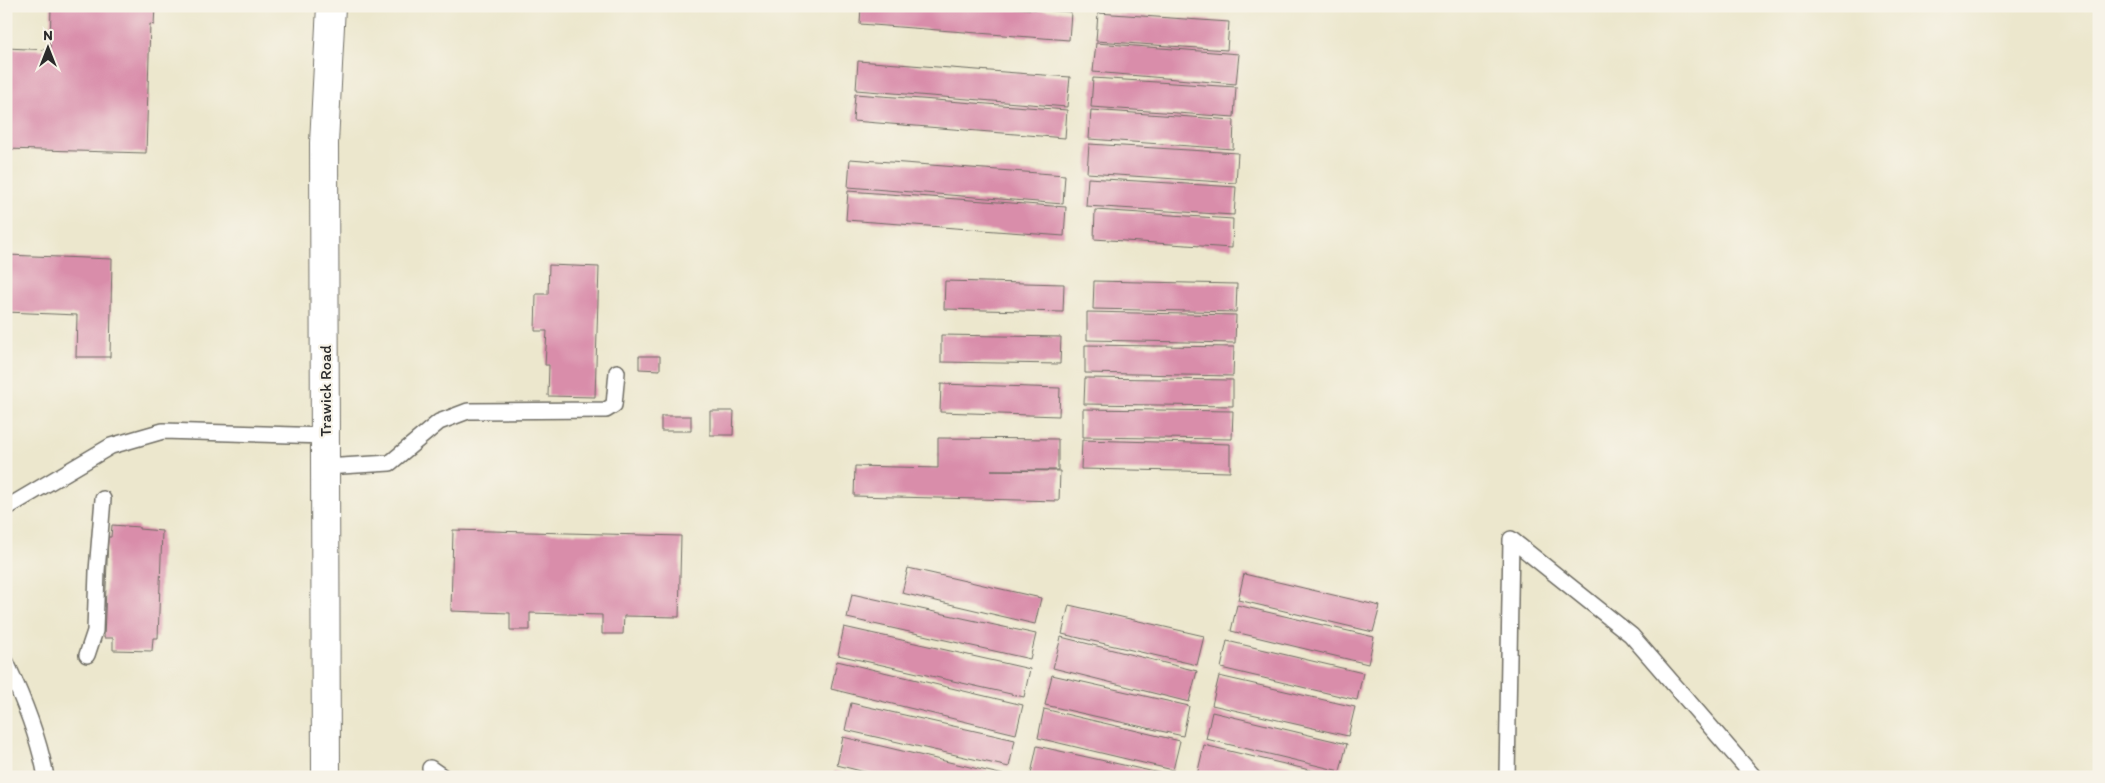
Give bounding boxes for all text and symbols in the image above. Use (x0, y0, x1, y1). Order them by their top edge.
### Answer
north arrow (22, 22, 72, 72)
text: N (43, 27, 53, 44)
street label: Trawick Road (316, 345, 335, 437)

